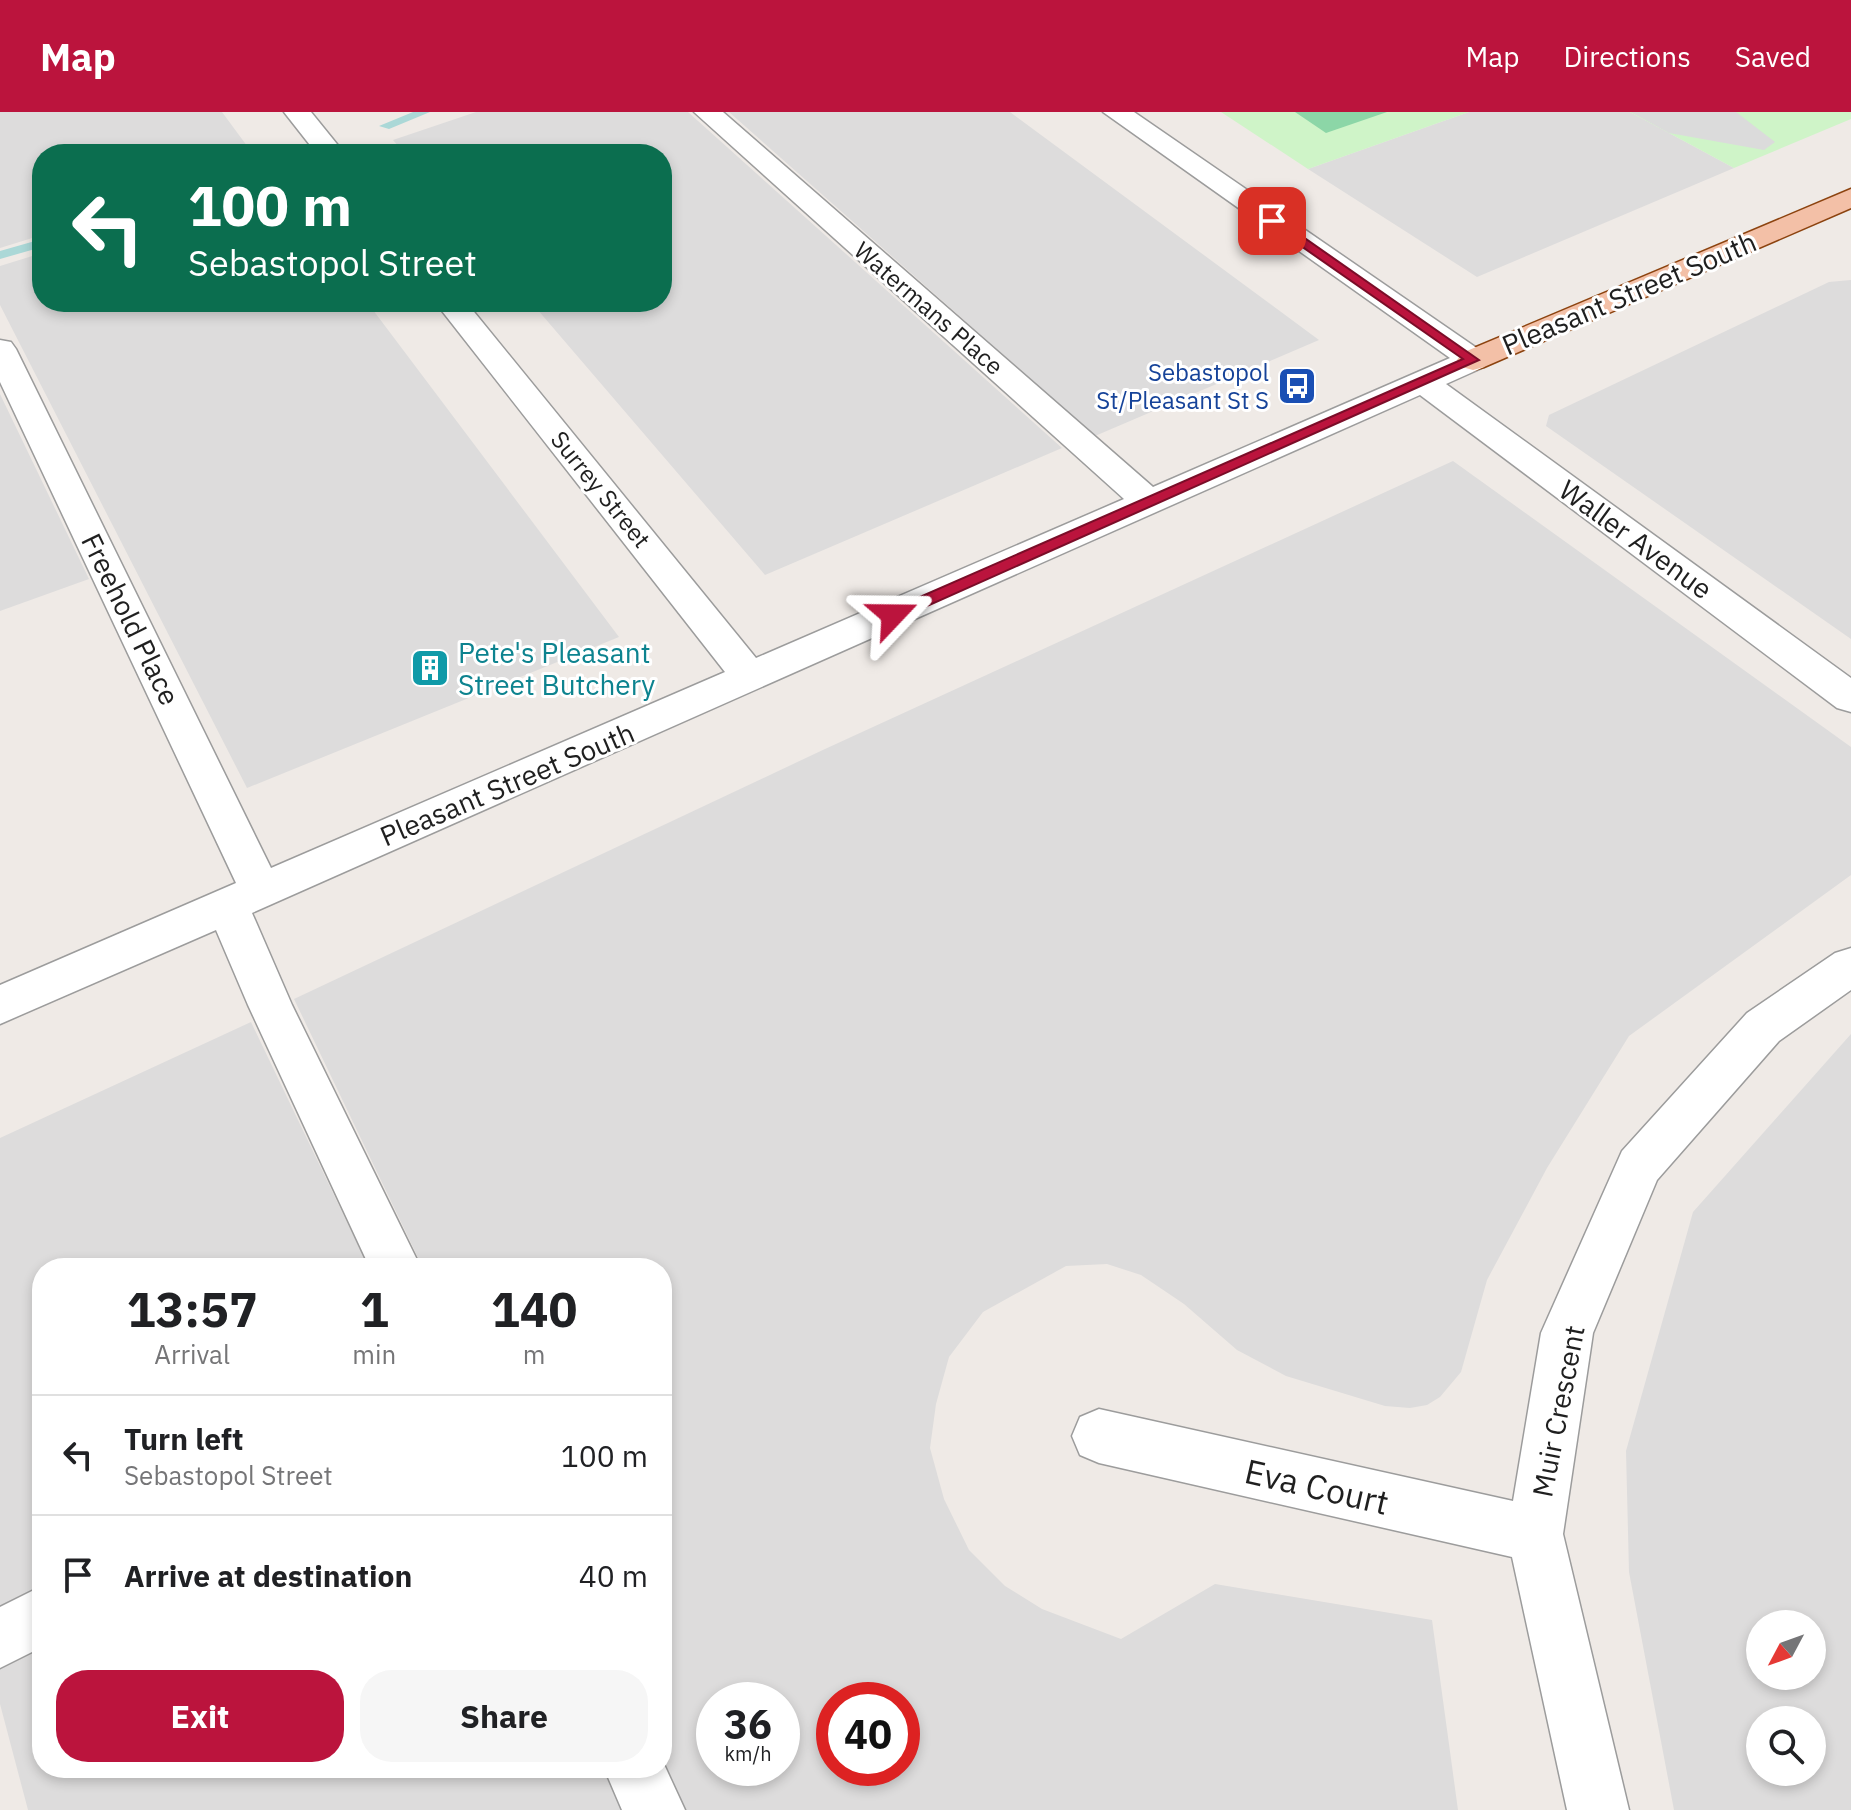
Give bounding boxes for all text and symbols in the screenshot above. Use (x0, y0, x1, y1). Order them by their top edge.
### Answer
text: Map (40, 32, 116, 81)
text: Map (1465, 38, 1519, 75)
text: Directions (1563, 38, 1691, 75)
text: Saved (1735, 38, 1811, 75)
text: 100 m (188, 169, 352, 241)
icon: left (56, 176, 160, 280)
pin (1238, 187, 1306, 255)
icon: arrive (1250, 199, 1294, 243)
street label: Pleasant Street South (1496, 223, 1762, 363)
street label: Watermans Place (848, 234, 1010, 382)
text: Sebastopol Street (188, 239, 477, 286)
place label: Sebastopol St/Pleasant St S (1096, 356, 1269, 416)
bus stop icon: Sebastopol St/Pleasant St S (1276, 365, 1318, 407)
street label: Surrey Street (544, 424, 658, 554)
street label: Waller Avenue (1552, 471, 1720, 607)
street label: Freehold Place (73, 527, 189, 711)
position arrow (851, 573, 935, 657)
place label: Pete's Pleasant Street Butchery (458, 634, 655, 703)
building icon: Pete's Pleasant Street Butchery (409, 647, 451, 689)
street label: Pleasant Street South (374, 714, 640, 854)
text: 13:57 (127, 1278, 258, 1340)
text: 1 (360, 1278, 389, 1340)
text: 140 (491, 1278, 577, 1340)
street label: Muir Crescent (1523, 1322, 1593, 1500)
text: Arrival (154, 1337, 230, 1371)
text: min (352, 1337, 396, 1371)
text: m (523, 1337, 545, 1371)
text: Turn left (124, 1419, 243, 1458)
icon: left (56, 1433, 100, 1477)
text: 100 m (561, 1436, 648, 1475)
street label: Eva Court (1241, 1448, 1393, 1524)
text: Sebastopol Street (124, 1458, 333, 1492)
icon: arrive (56, 1553, 100, 1597)
text: Arrive at destination (124, 1556, 412, 1595)
text: 40 m (579, 1556, 648, 1595)
north arrow (1746, 1610, 1826, 1690)
map controls (1746, 1610, 1826, 1786)
button: Exit (56, 1670, 344, 1762)
button: Share (360, 1670, 648, 1762)
speed limit sign: 40 (816, 1682, 920, 1786)
text: 36 (724, 1698, 772, 1750)
button: search (1746, 1706, 1826, 1786)
text: km/h (724, 1740, 772, 1767)

